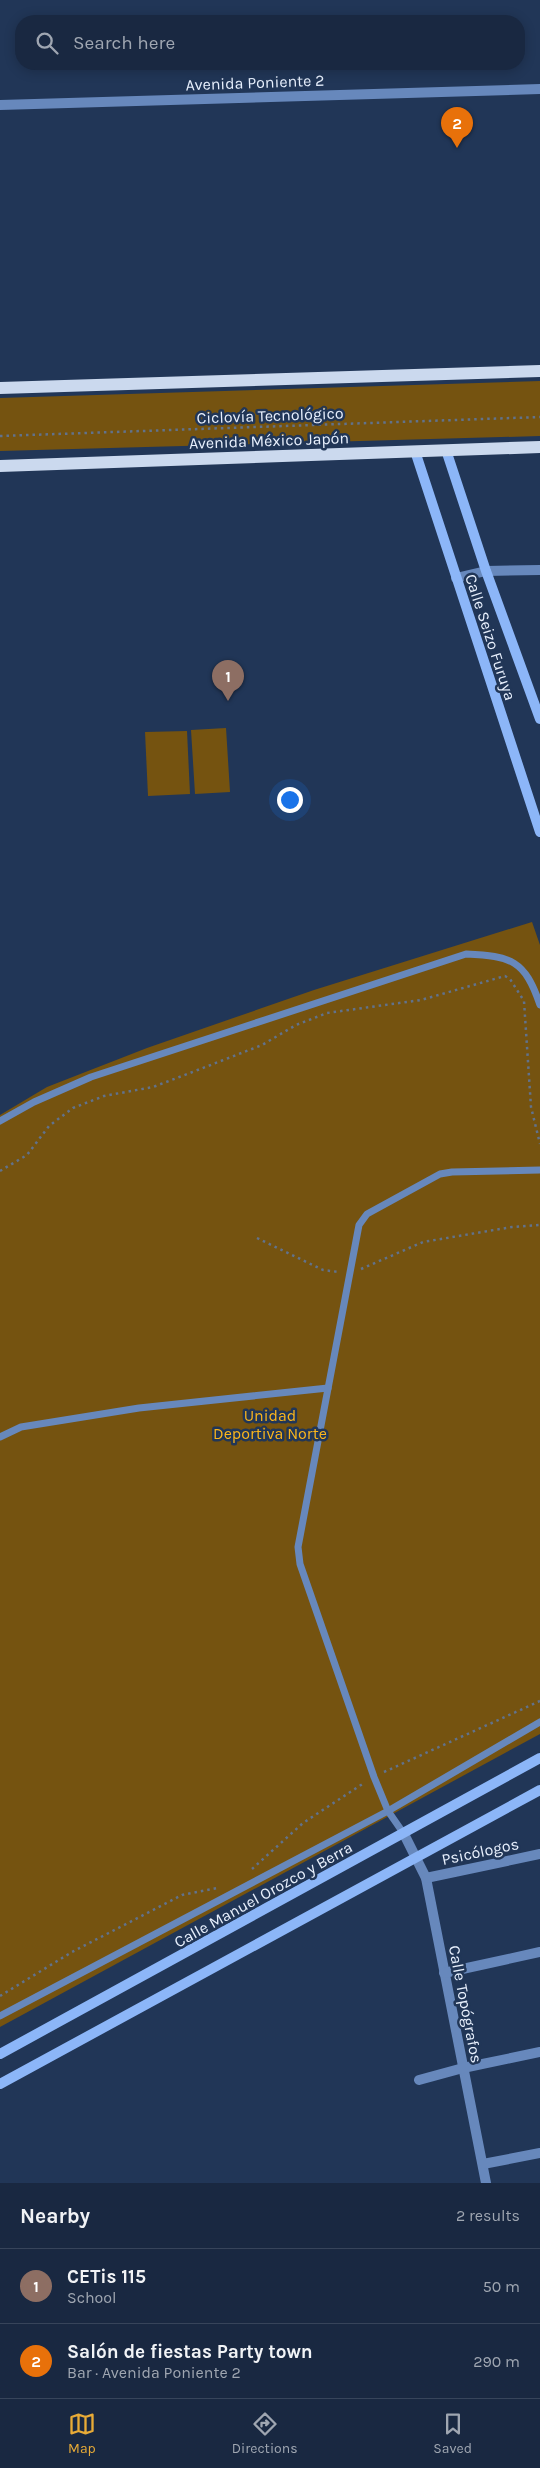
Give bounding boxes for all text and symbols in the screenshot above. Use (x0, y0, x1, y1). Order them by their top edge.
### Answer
search box (15, 15, 525, 70)
icon: search (33, 29, 61, 57)
text: Search here (73, 32, 175, 54)
street label: Avenida Poniente 2 (185, 71, 325, 94)
pin: 2 (441, 107, 473, 148)
street label: Ciclovía Tecnológico (196, 403, 344, 428)
street label: Avenida México Japón (189, 428, 349, 453)
street label: Calle Seizo Furuya (461, 572, 520, 703)
pin: 1 (212, 660, 244, 701)
your location (277, 787, 303, 813)
park label: Unidad Deportiva Norte (213, 1406, 327, 1443)
street label: Psicólogos (440, 1834, 520, 1869)
street label: Calle Manuel Orozco y Berra (171, 1837, 356, 1951)
street label: Calle Topógrafos (445, 1944, 486, 2065)
text: Nearby (20, 2204, 90, 2228)
text: 2 results (456, 2206, 520, 2225)
text: CETis 115 (67, 2266, 146, 2288)
text: 1 (33, 2277, 39, 2296)
text: 50 m (483, 2277, 520, 2296)
text: School (67, 2288, 117, 2307)
text: Salón de fiestas Party town (67, 2341, 313, 2363)
text: 2 (31, 2352, 41, 2371)
text: 290 m (473, 2352, 520, 2371)
text: Bar · Avenida Poniente 2 (67, 2363, 241, 2382)
tab: Map (68, 2410, 96, 2457)
tab: Directions (232, 2410, 298, 2457)
tab: Saved (433, 2410, 472, 2457)

